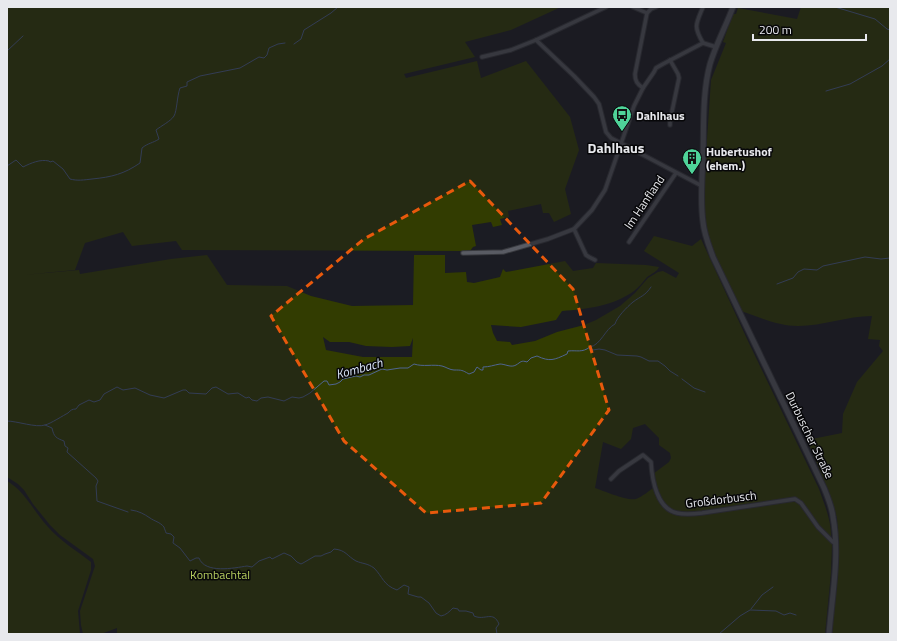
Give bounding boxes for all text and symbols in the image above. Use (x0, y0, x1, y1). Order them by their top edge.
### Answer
scale bar (753, 16, 866, 42)
text: 200 m (759, 20, 792, 39)
bus stop icon: Dahlhaus (611, 104, 633, 132)
place label: Dahlhaus (636, 106, 685, 125)
district label: Dahlhaus (588, 137, 645, 158)
place label: Hubertushof (ehem.) (706, 142, 773, 175)
building icon: Hubertushof (ehem.) (681, 147, 703, 175)
street label: Im Hanfland (619, 171, 669, 233)
water label: Kombach (333, 352, 385, 384)
street label: Durbuscher Straße (781, 388, 839, 482)
street label: Großdorbusch (684, 485, 758, 513)
park label: Kombachtal (190, 565, 250, 584)

